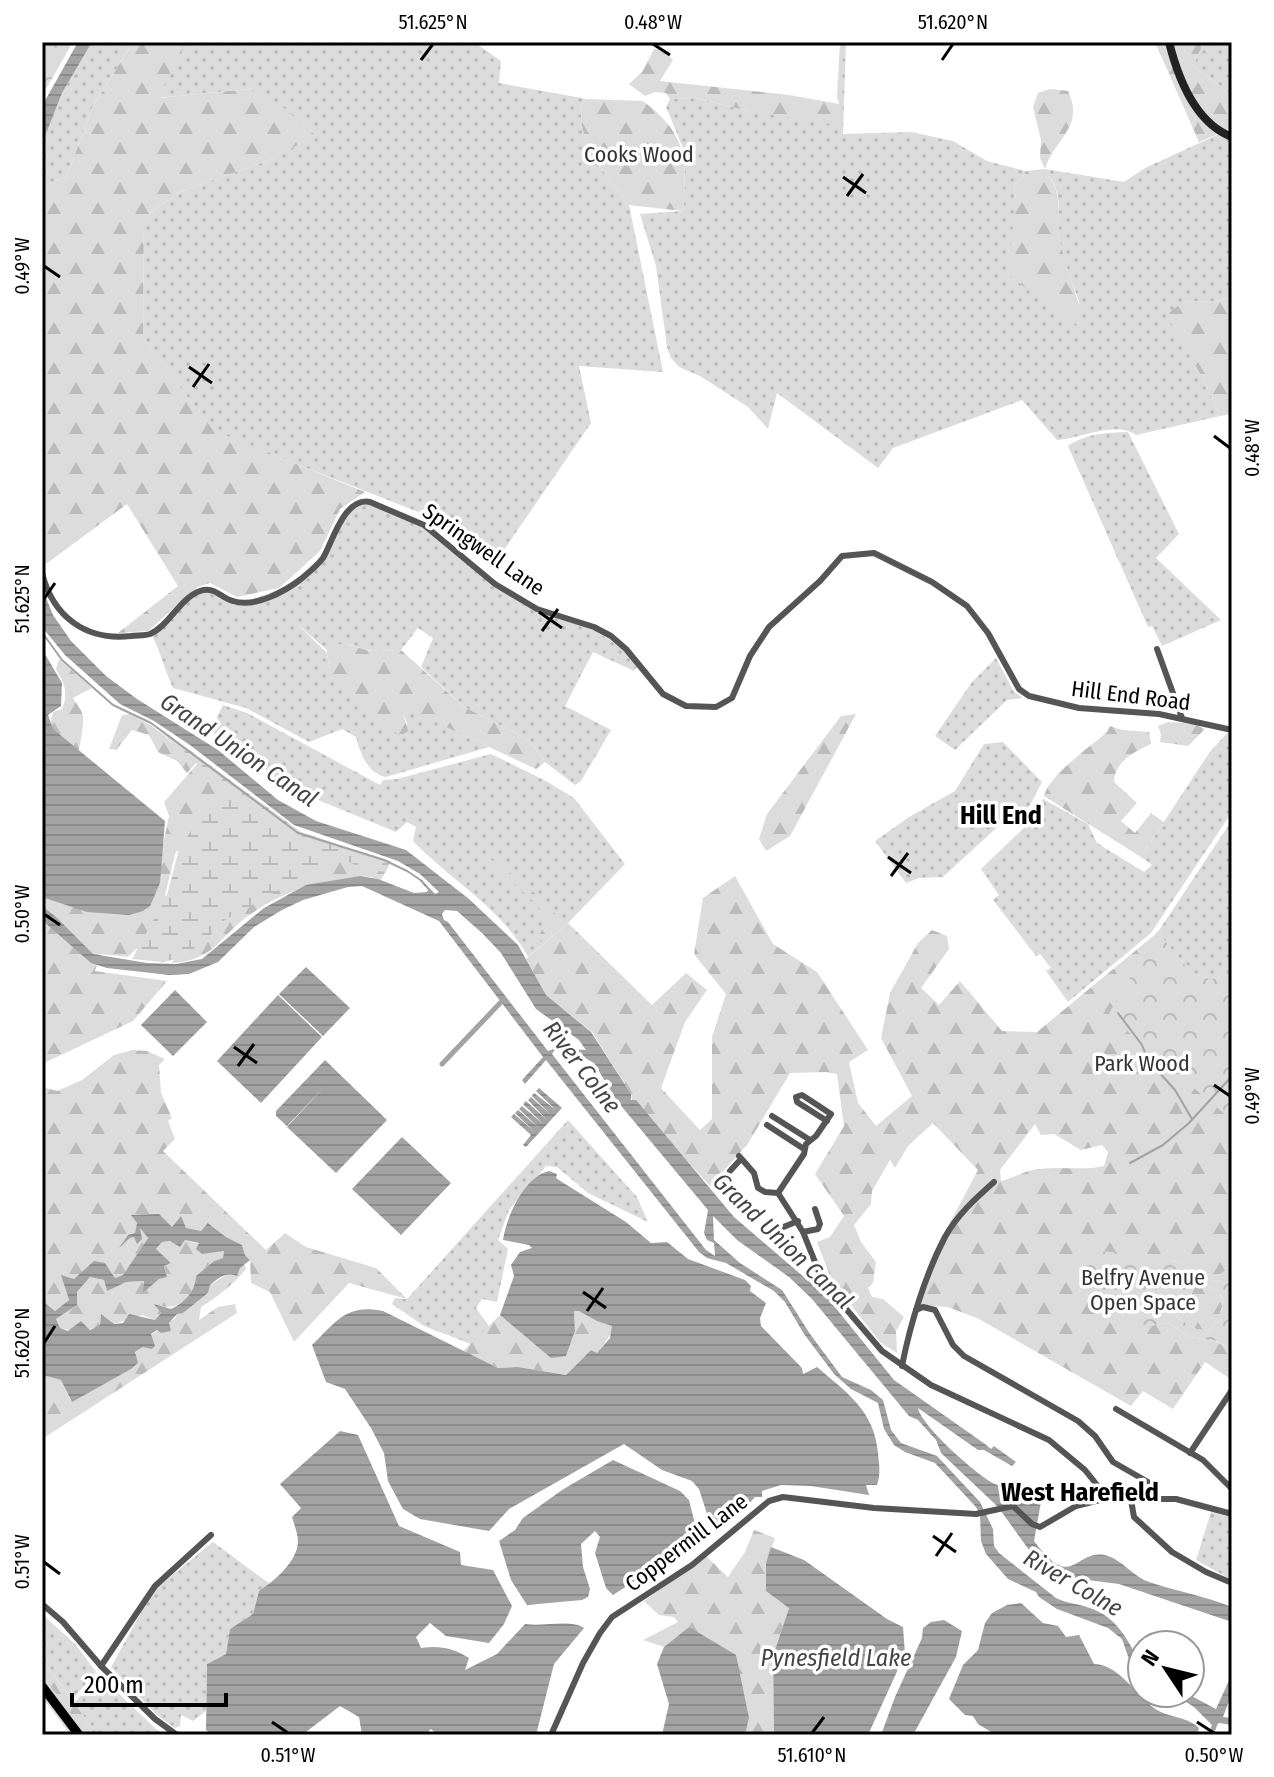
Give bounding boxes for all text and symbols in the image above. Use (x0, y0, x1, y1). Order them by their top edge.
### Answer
text: 51.625°N (398, 10, 468, 34)
text: 0.48°W (624, 10, 682, 34)
text: 51.620°N (918, 10, 988, 34)
park label: Cooks Wood (584, 141, 694, 168)
text: 0.49°W (10, 237, 34, 295)
text: 0.48°W (1240, 419, 1264, 477)
street label: Springwell Lane (418, 497, 550, 601)
text: 51.625°N (10, 564, 34, 634)
street label: Hill End Road (1070, 675, 1192, 716)
water label: Grand Union Canal (155, 687, 323, 813)
district label: Hill End (960, 800, 1042, 831)
text: 0.50°W (10, 885, 34, 943)
water label: River Colne (537, 1015, 627, 1119)
park label: Park Wood (1094, 1050, 1190, 1077)
text: 0.49°W (1240, 1067, 1264, 1125)
water label: Grand Union Canal (707, 1167, 859, 1315)
park label: Belfry Avenue Open Space (1081, 1264, 1205, 1316)
text: 51.620°N (10, 1308, 34, 1378)
district label: West Harefield (1001, 1477, 1159, 1508)
street label: Coppermill Lane (620, 1488, 753, 1597)
text: 0.51°W (10, 1534, 34, 1590)
water label: River Colne (1019, 1544, 1127, 1622)
north arrow (1126, 1629, 1206, 1709)
water label: Pynesfield Lake (761, 1644, 911, 1672)
text: N (1135, 1645, 1165, 1671)
scale bar (72, 1657, 226, 1707)
text: 200 m (84, 1671, 144, 1699)
text: 0.51°W (260, 1743, 316, 1767)
text: 51.610°N (778, 1743, 846, 1767)
text: 0.50°W (1185, 1743, 1243, 1767)

